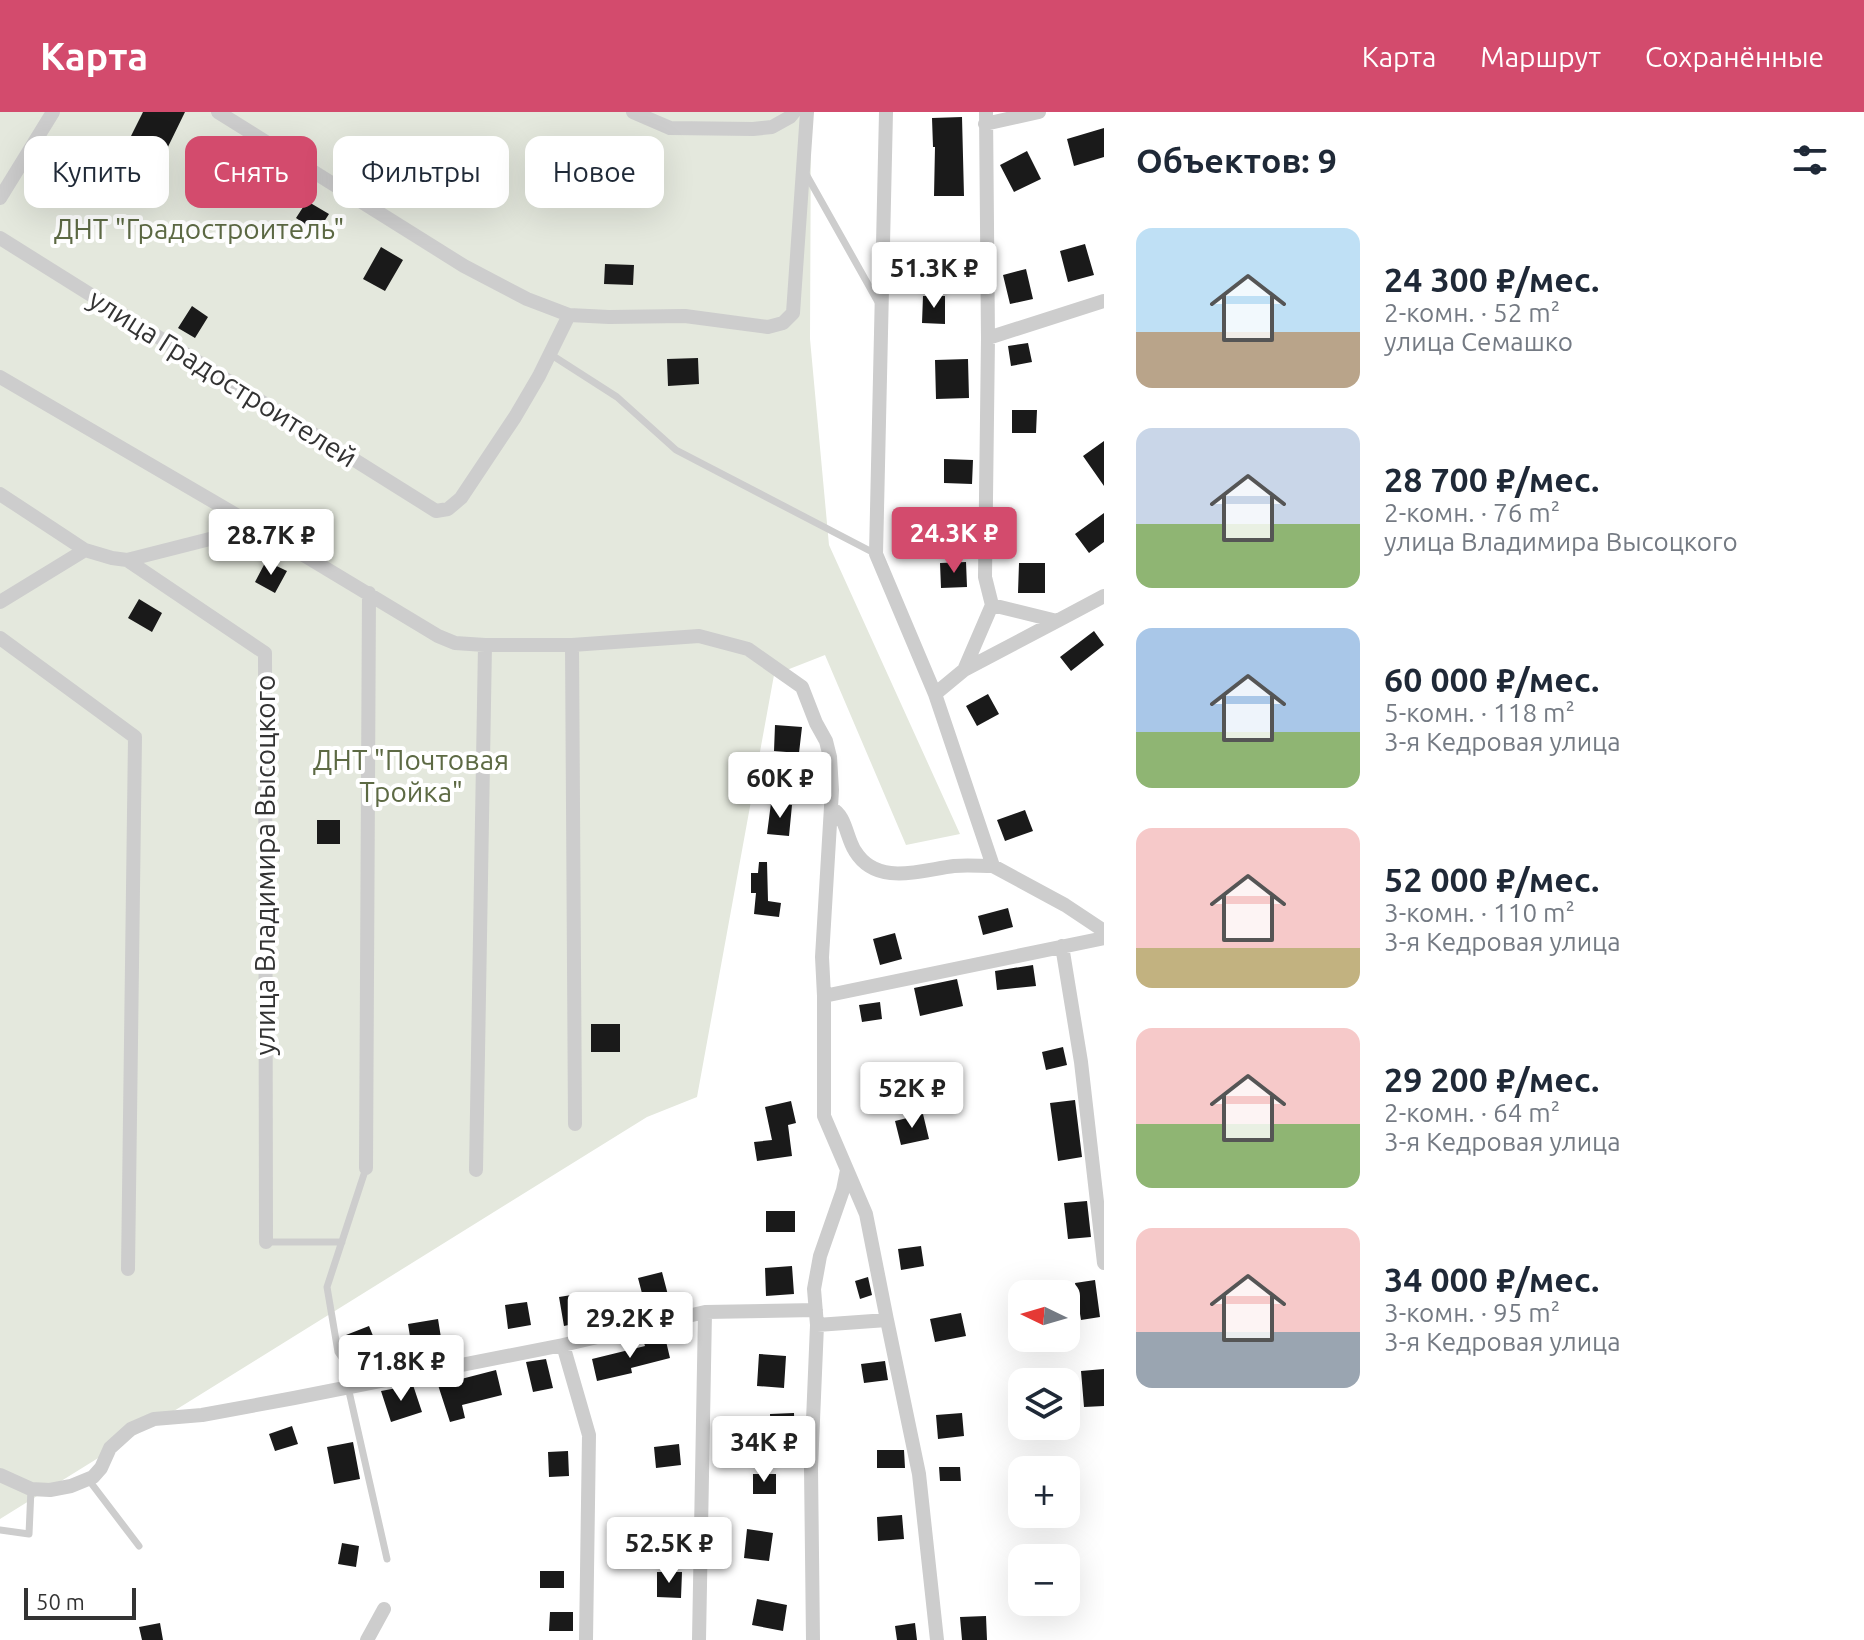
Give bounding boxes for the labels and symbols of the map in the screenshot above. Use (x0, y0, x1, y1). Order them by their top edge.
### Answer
park label: ДНТ "Градостроитель" (54, 213, 344, 244)
pin: 51.3K ₽ (860, 242, 1008, 310)
street label: улица Градостроителей (84, 282, 363, 473)
pin: 24.3K ₽ (880, 507, 1028, 575)
pin: 28.7K ₽ (197, 509, 345, 577)
street label: улица Владимира Высоцкого (249, 675, 280, 1055)
park label: ДНТ "Почтовая Тройка" (313, 744, 509, 807)
pin: 60K ₽ (724, 752, 836, 820)
pin: 52K ₽ (856, 1062, 968, 1130)
north arrow (1008, 1280, 1080, 1352)
pin: 29.2K ₽ (556, 1292, 704, 1360)
pin: 71.8K ₽ (327, 1335, 475, 1403)
pin: 34K ₽ (708, 1416, 820, 1484)
pin: 52.5K ₽ (595, 1517, 743, 1585)
scale bar (24, 1584, 136, 1620)

